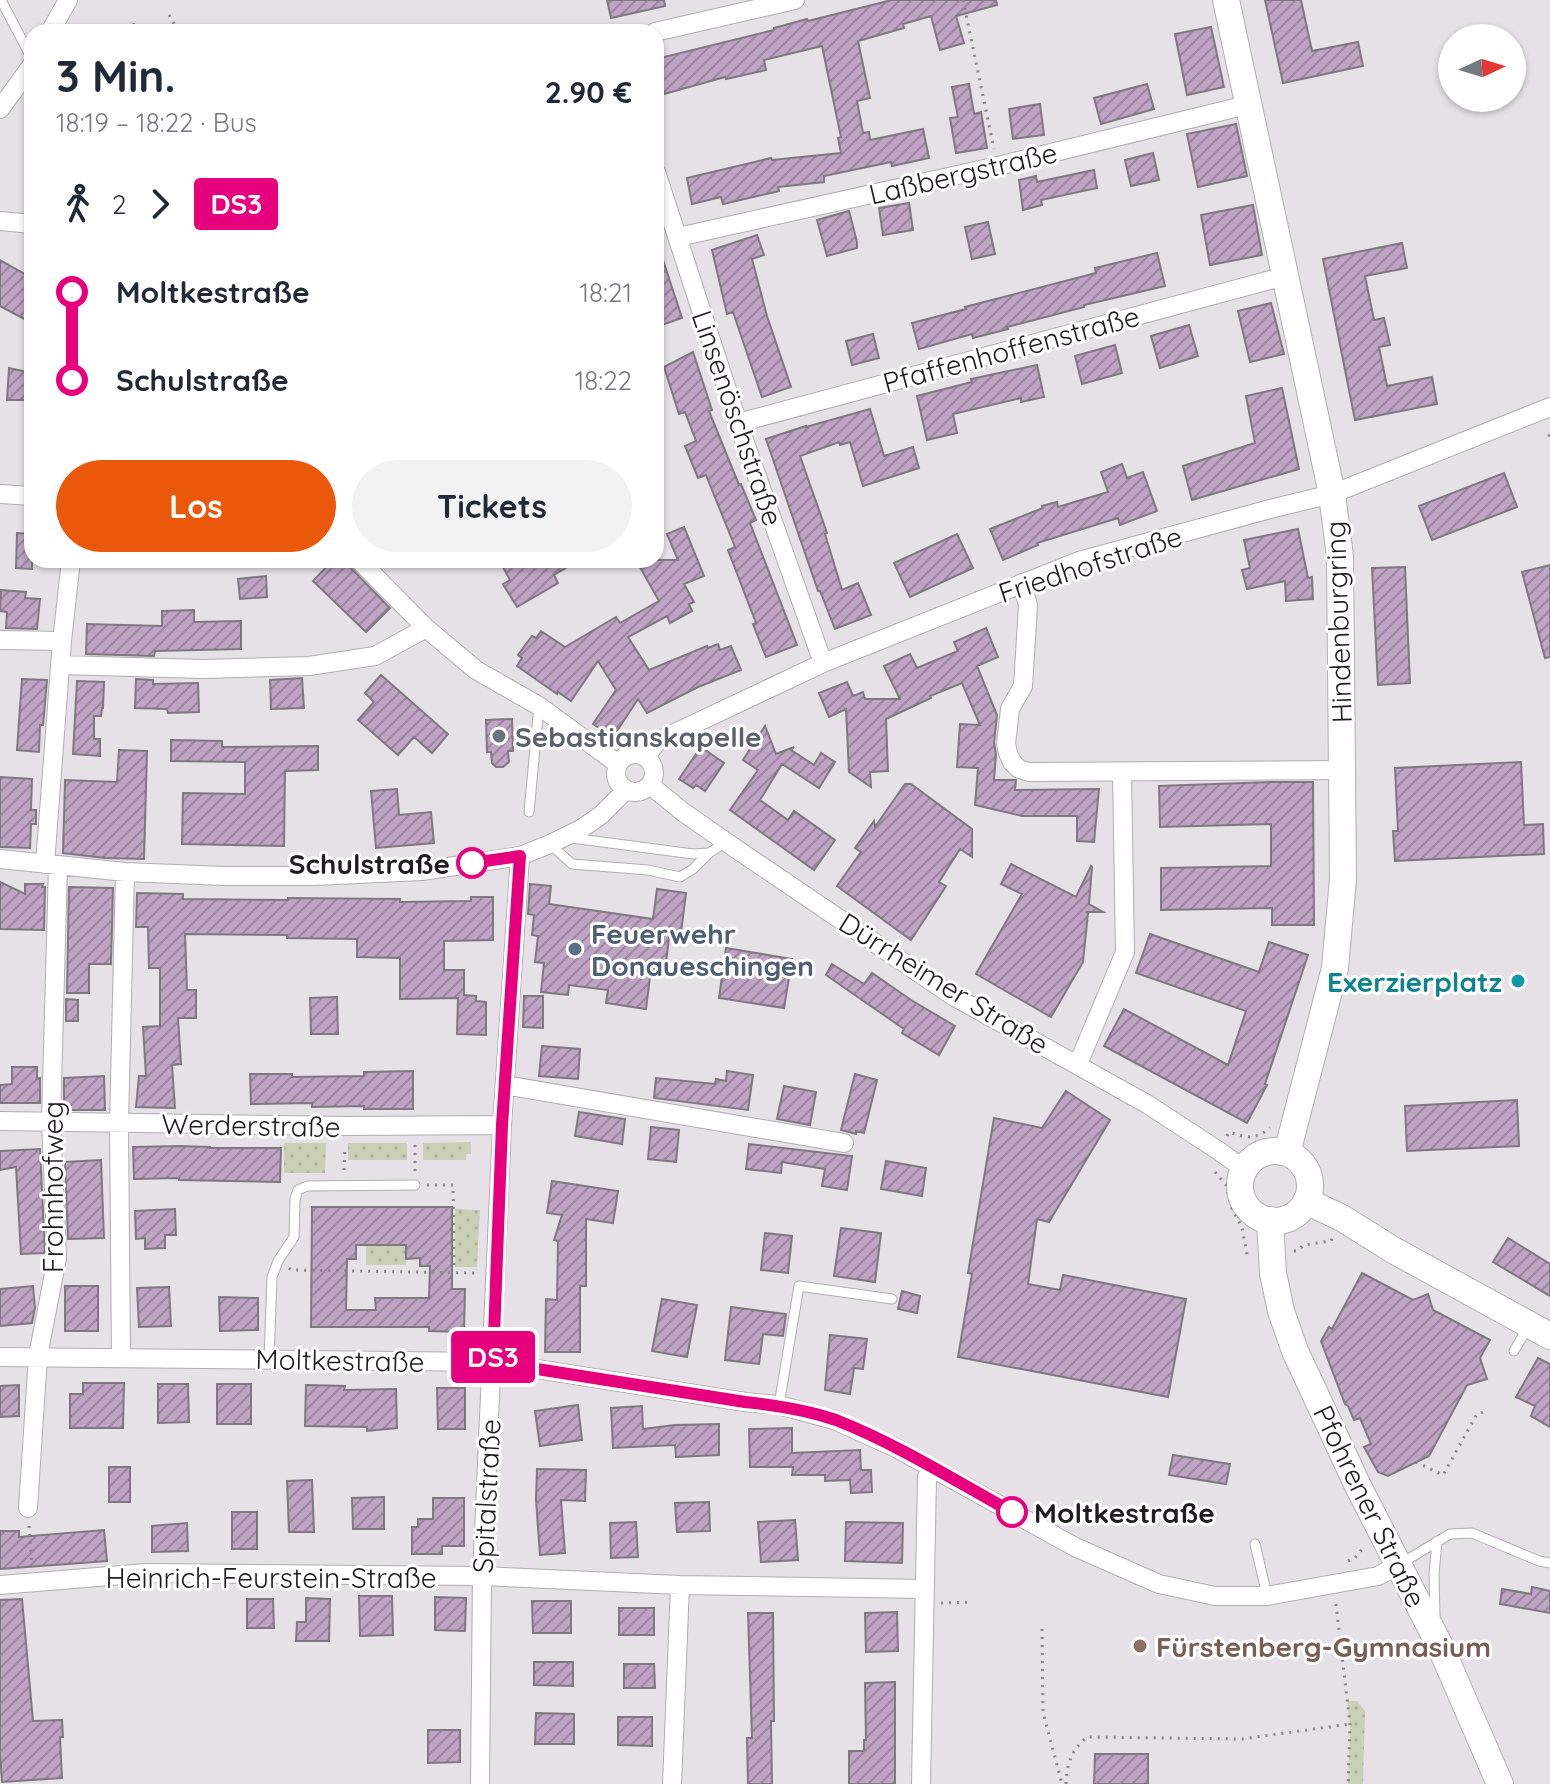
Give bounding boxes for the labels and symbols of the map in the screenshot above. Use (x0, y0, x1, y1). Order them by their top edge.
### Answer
north arrow (1438, 24, 1526, 112)
street label: Laßbergstraße (866, 134, 1060, 212)
street label: Pfaffenhoffenstraße (879, 298, 1143, 400)
street label: Linsenöschstraße (685, 306, 791, 530)
street label: Friedhofstraße (994, 518, 1186, 610)
street label: Hindenburgring (1317, 520, 1359, 724)
place label: Sebastianskapelle (515, 719, 762, 754)
marker: Sebastianskapelle (490, 727, 508, 745)
place label: Schulstraße (289, 846, 450, 881)
marker: Schulstraße (457, 848, 487, 878)
street label: Dürrheimer Straße (833, 904, 1055, 1062)
place label: Feuerwehr Donaueschingen (591, 916, 814, 983)
marker: Feuerwehr Donaueschingen (566, 940, 584, 958)
place label: Exerzierplatz (1327, 964, 1502, 999)
marker: Exerzierplatz (1509, 972, 1527, 990)
street label: Frohnhofweg (35, 1101, 70, 1273)
street label: Werderstraße (161, 1106, 341, 1144)
line badge: DS3 (447, 1331, 539, 1383)
street label: Moltkestraße (255, 1341, 425, 1379)
street label: Pfohrener Straße (1306, 1399, 1434, 1613)
street label: Spitalstraße (464, 1418, 508, 1574)
place label: Moltkestraße (1034, 1495, 1215, 1530)
marker: Moltkestraße (997, 1497, 1027, 1527)
street label: Heinrich-Feurstein-Straße (105, 1560, 437, 1595)
place label: Fürstenberg-Gymnasium (1156, 1629, 1491, 1664)
marker: Fürstenberg-Gymnasium (1131, 1637, 1149, 1655)

